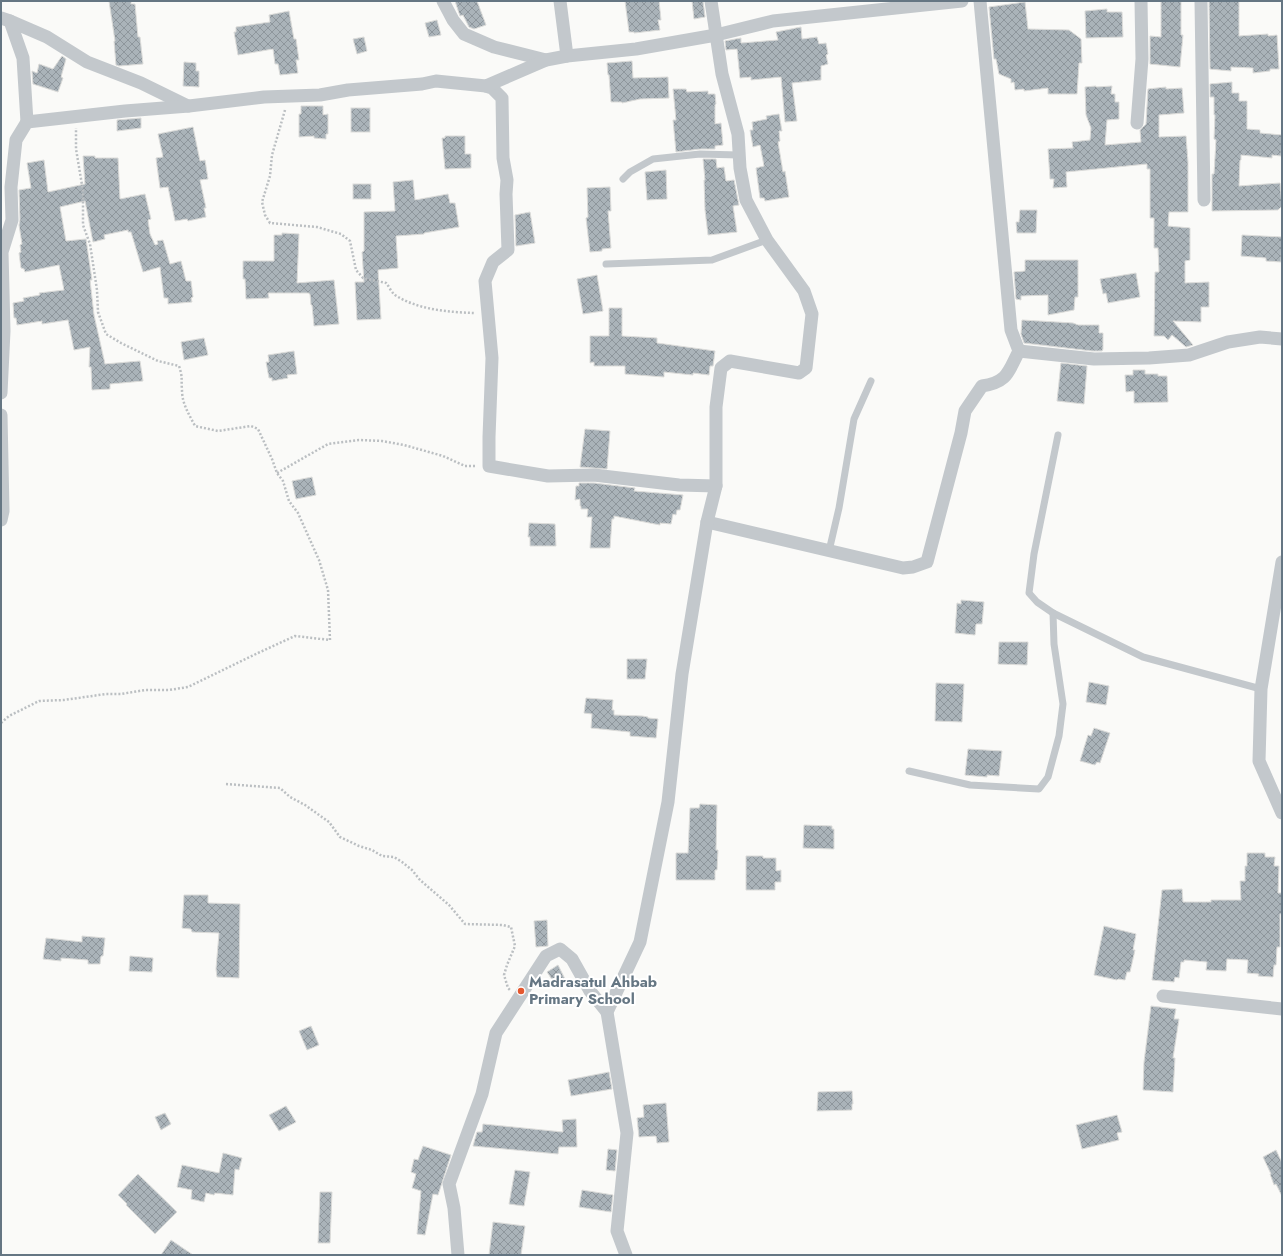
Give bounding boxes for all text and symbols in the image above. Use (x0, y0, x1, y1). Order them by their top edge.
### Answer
place label: Madrasatul Ahbab Primary School (529, 971, 657, 1010)
marker: Madrasatul Ahbab Primary School (516, 986, 526, 996)

